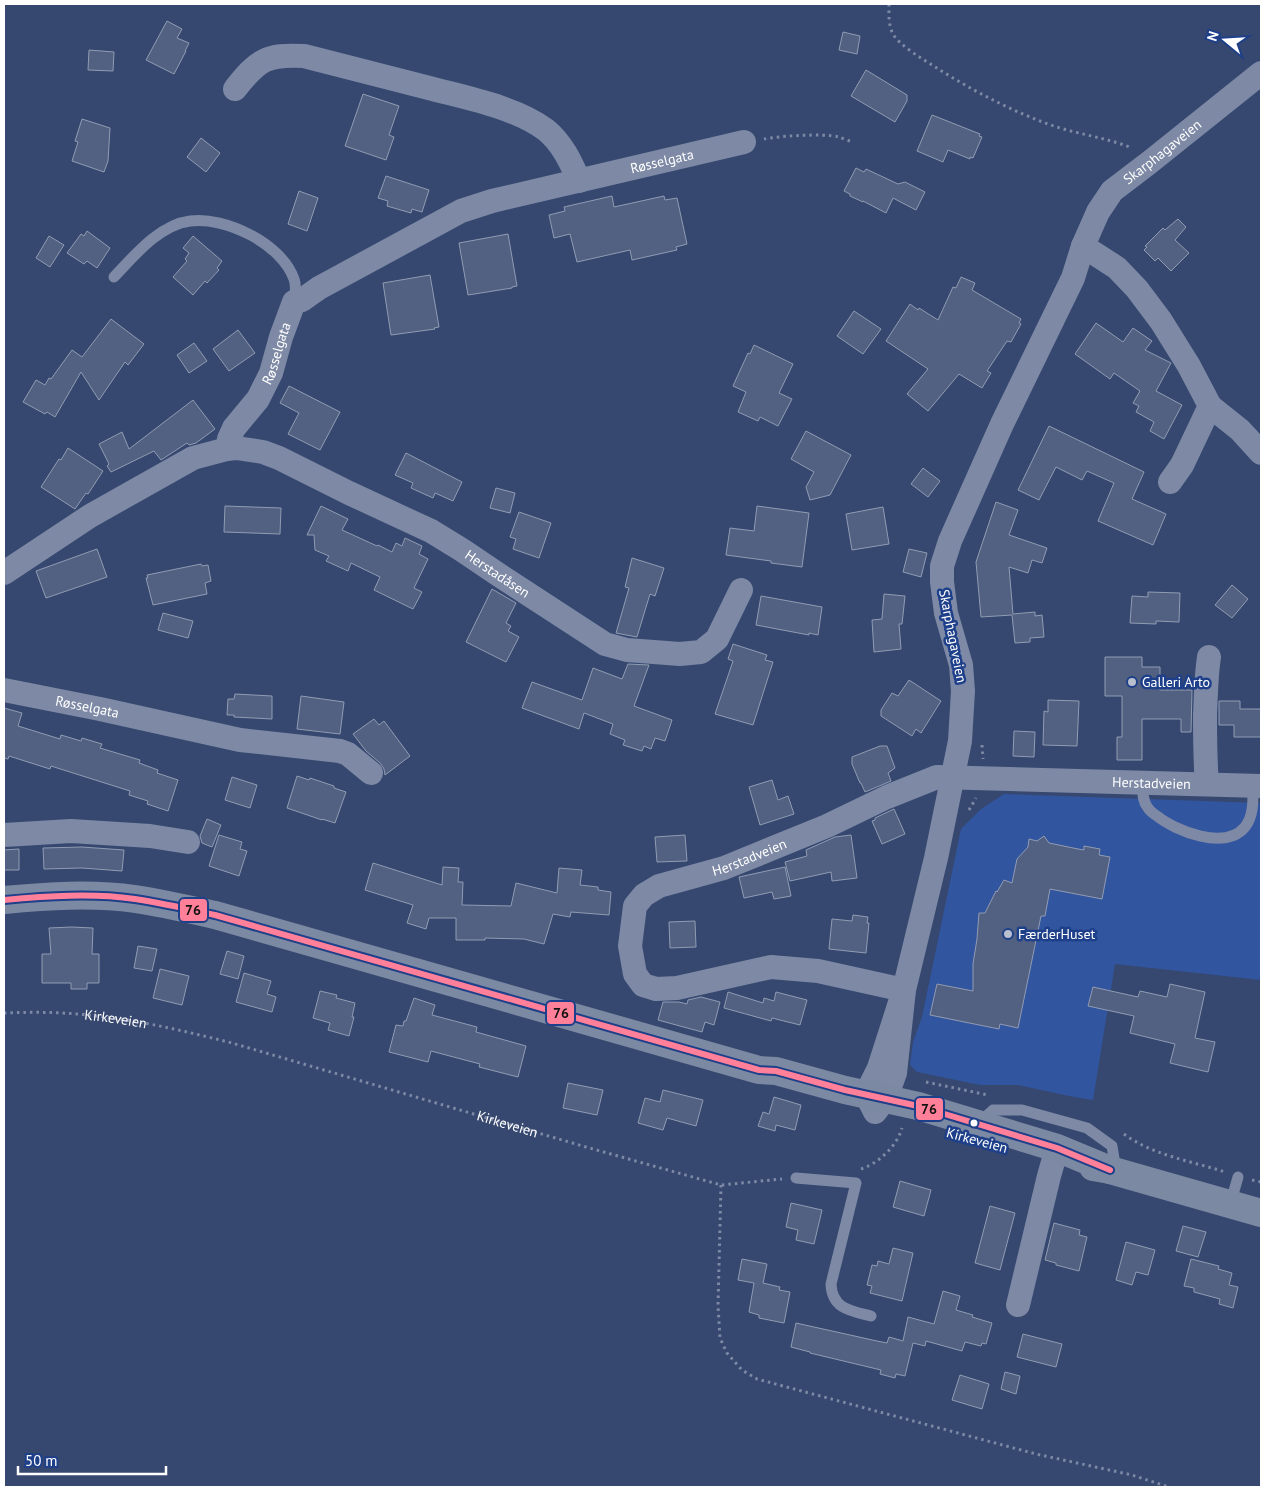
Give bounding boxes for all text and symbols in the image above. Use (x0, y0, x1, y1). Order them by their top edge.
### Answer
north arrow (1200, 15, 1250, 65)
text: N (1203, 29, 1223, 43)
street label: Skarphagaveien (1119, 115, 1205, 188)
street label: Røsselgata (629, 145, 695, 177)
street label: Røsselgata (258, 319, 295, 388)
street label: Herstadåsen (462, 546, 533, 602)
street label: Skarphagaveien (935, 588, 971, 684)
place label: Galleri Arto (1142, 673, 1210, 691)
marker: Galleri Arto (1126, 676, 1138, 688)
street label: Røsselgata (54, 691, 121, 722)
street label: Herstadveien (1112, 773, 1191, 793)
street label: Herstadveien (710, 834, 789, 880)
line badge: 76 (179, 898, 208, 922)
text: 76 (185, 901, 201, 919)
place label: FærderHuset (1018, 925, 1096, 943)
marker: FærderHuset (1002, 928, 1014, 940)
line badge: 76 (546, 1001, 575, 1025)
text: 76 (553, 1004, 569, 1022)
street label: Kirkeveien (84, 1006, 148, 1032)
line badge: 76 (915, 1097, 944, 1121)
text: 76 (921, 1100, 937, 1118)
street label: Kirkeveien (475, 1106, 540, 1141)
unlabelled marker (969, 1118, 979, 1128)
street label: Kirkeveien (944, 1123, 1010, 1157)
scale bar (18, 1444, 165, 1476)
text: 50 m (25, 1451, 58, 1470)

